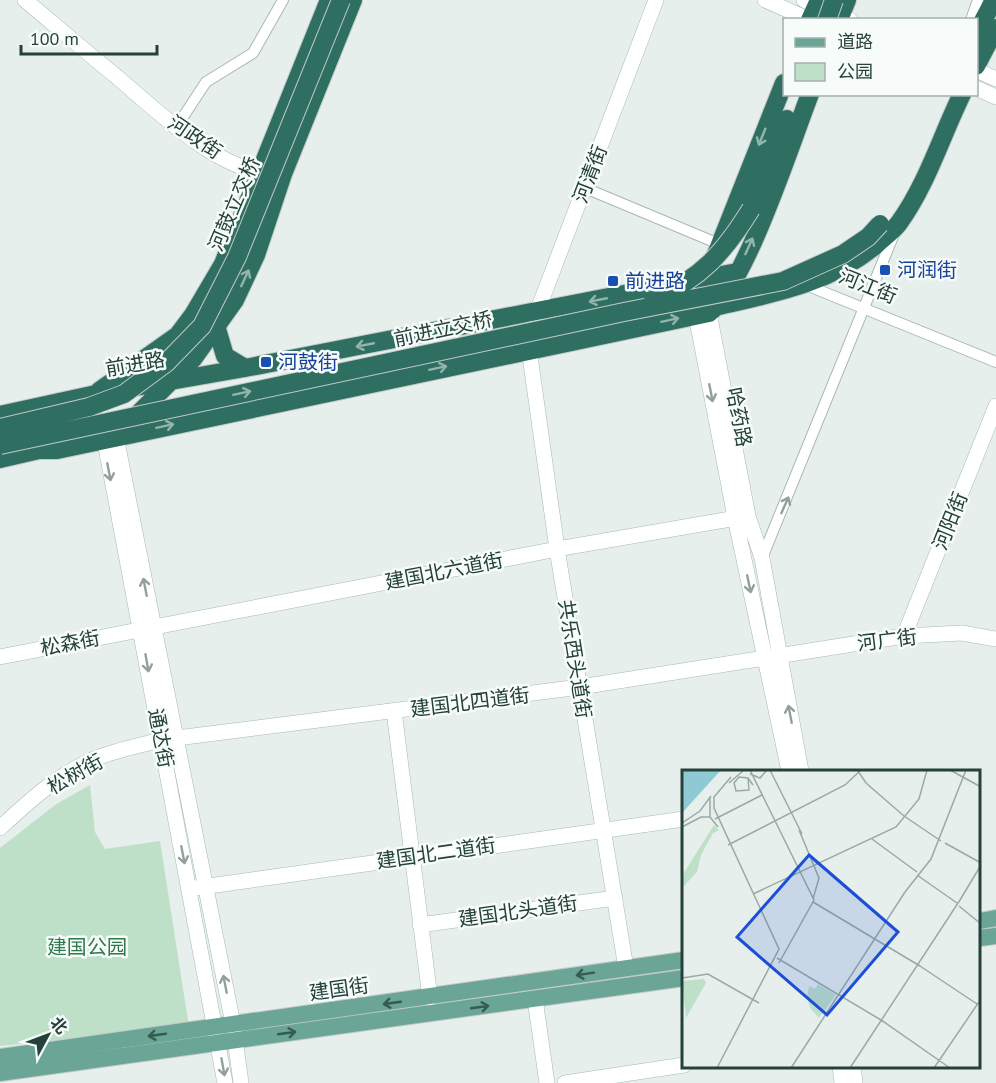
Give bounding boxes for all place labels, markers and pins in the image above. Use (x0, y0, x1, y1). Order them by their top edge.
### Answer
place label: 河润街 (897, 257, 957, 283)
marker: 河润街 (878, 263, 892, 277)
place label: 前进路 (625, 268, 685, 294)
marker: 前进路 (606, 274, 620, 288)
place label: 河鼓街 (278, 349, 338, 375)
marker: 河鼓街 (259, 355, 273, 369)

